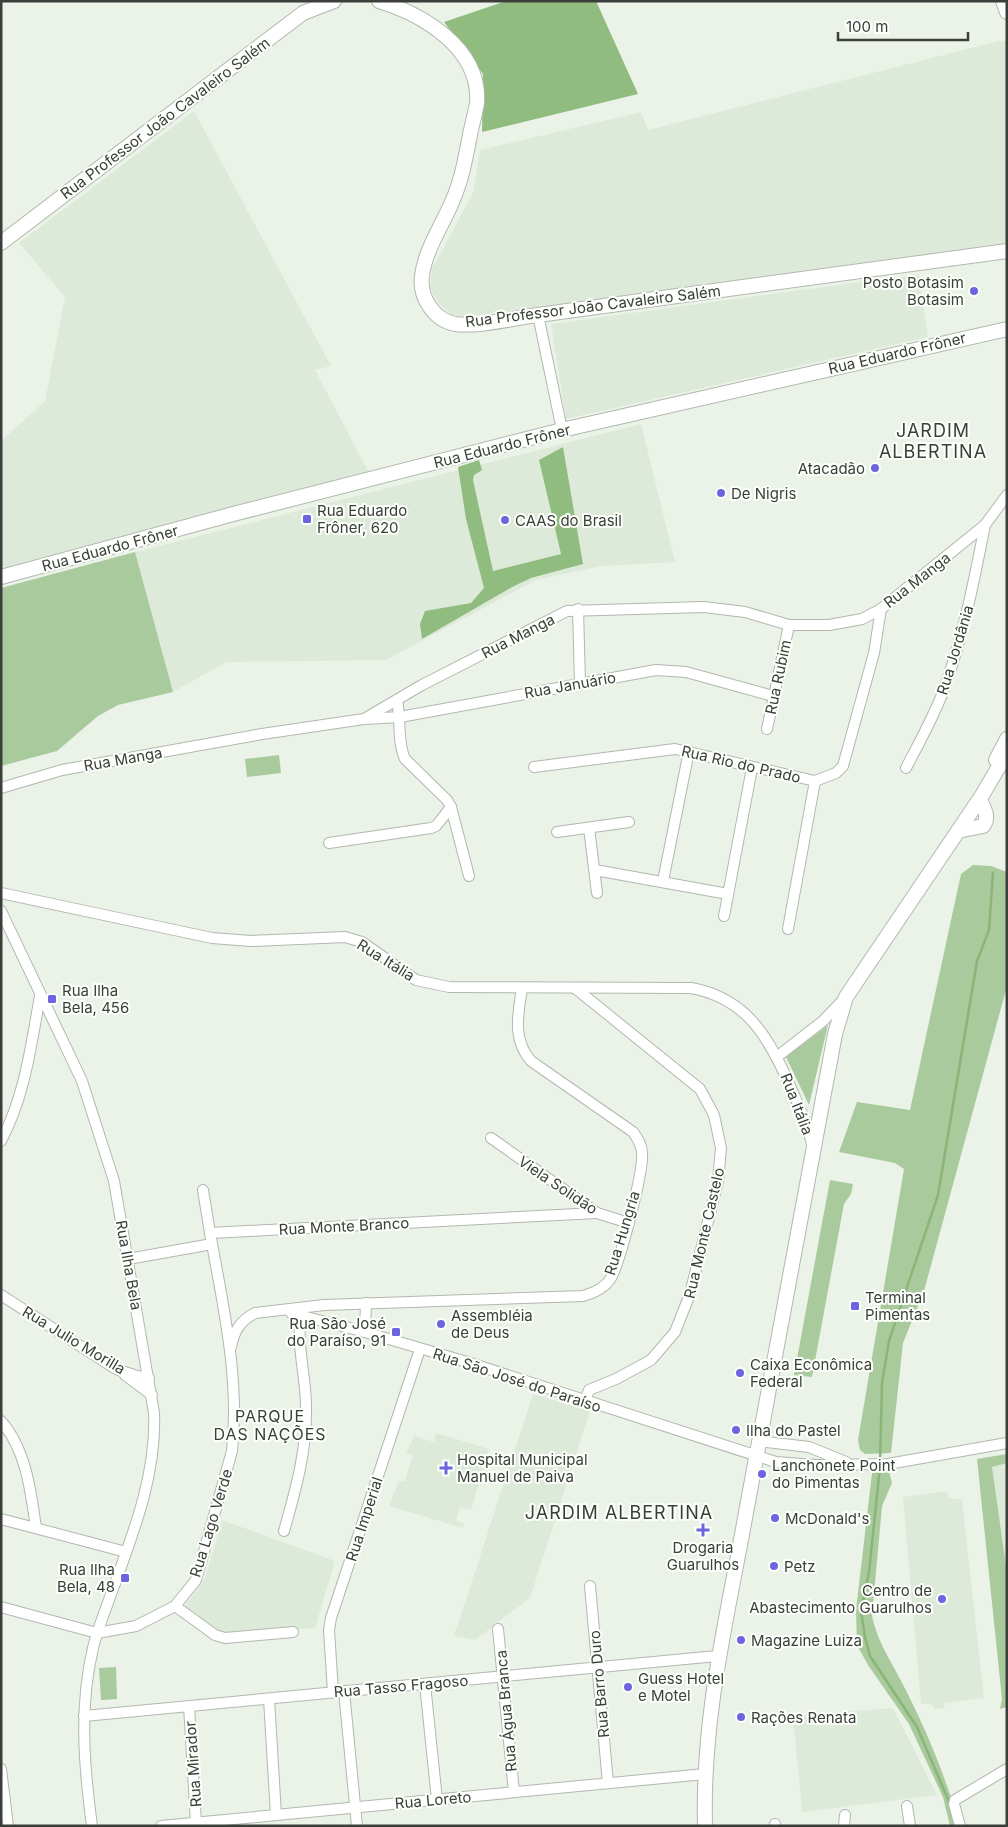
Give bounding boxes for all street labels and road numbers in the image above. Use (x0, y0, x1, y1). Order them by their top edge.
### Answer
street label: Rua Professor João Cavaleiro Salém (57, 33, 273, 203)
street label: Rua Professor João Cavaleiro Salém (464, 281, 722, 331)
street label: Rua Eduardo Frôner (826, 328, 968, 378)
street label: Rua Eduardo Frôner (432, 420, 573, 472)
street label: Rua Eduardo Frôner (40, 521, 181, 575)
street label: Rua Manga (880, 548, 954, 612)
street label: Rua Jordânia (932, 603, 978, 697)
street label: Rua Manga (478, 609, 558, 663)
street label: Rua Rubim (761, 638, 795, 716)
street label: Rua Januário (523, 668, 617, 702)
street label: Rua Rio do Prado (679, 741, 803, 787)
street label: Rua Manga (82, 743, 164, 775)
street label: Rua Itália (354, 935, 418, 985)
street label: Rua Itália (777, 1070, 817, 1138)
street label: Viela Solidão (515, 1152, 601, 1218)
street label: Rua Monte Castelo (680, 1166, 728, 1300)
street label: Rua Hungria (600, 1189, 644, 1277)
street label: Rua Monte Branco (278, 1213, 410, 1239)
street label: Rua Ilha Bela (112, 1219, 146, 1311)
street label: Rua Julio Morilla (19, 1302, 129, 1378)
street label: Rua São José do Paraíso (430, 1344, 604, 1416)
street label: Rua Lago Verde (186, 1467, 236, 1579)
street label: Rua Imperial (341, 1474, 387, 1564)
street label: Rua Barro Duro (585, 1629, 613, 1739)
street label: Rua Água Branca (491, 1649, 521, 1773)
street label: Rua Tasso Fragoso (333, 1671, 469, 1701)
street label: Rua Mirador (180, 1720, 205, 1808)
street label: Rua Loreto (394, 1787, 472, 1813)

